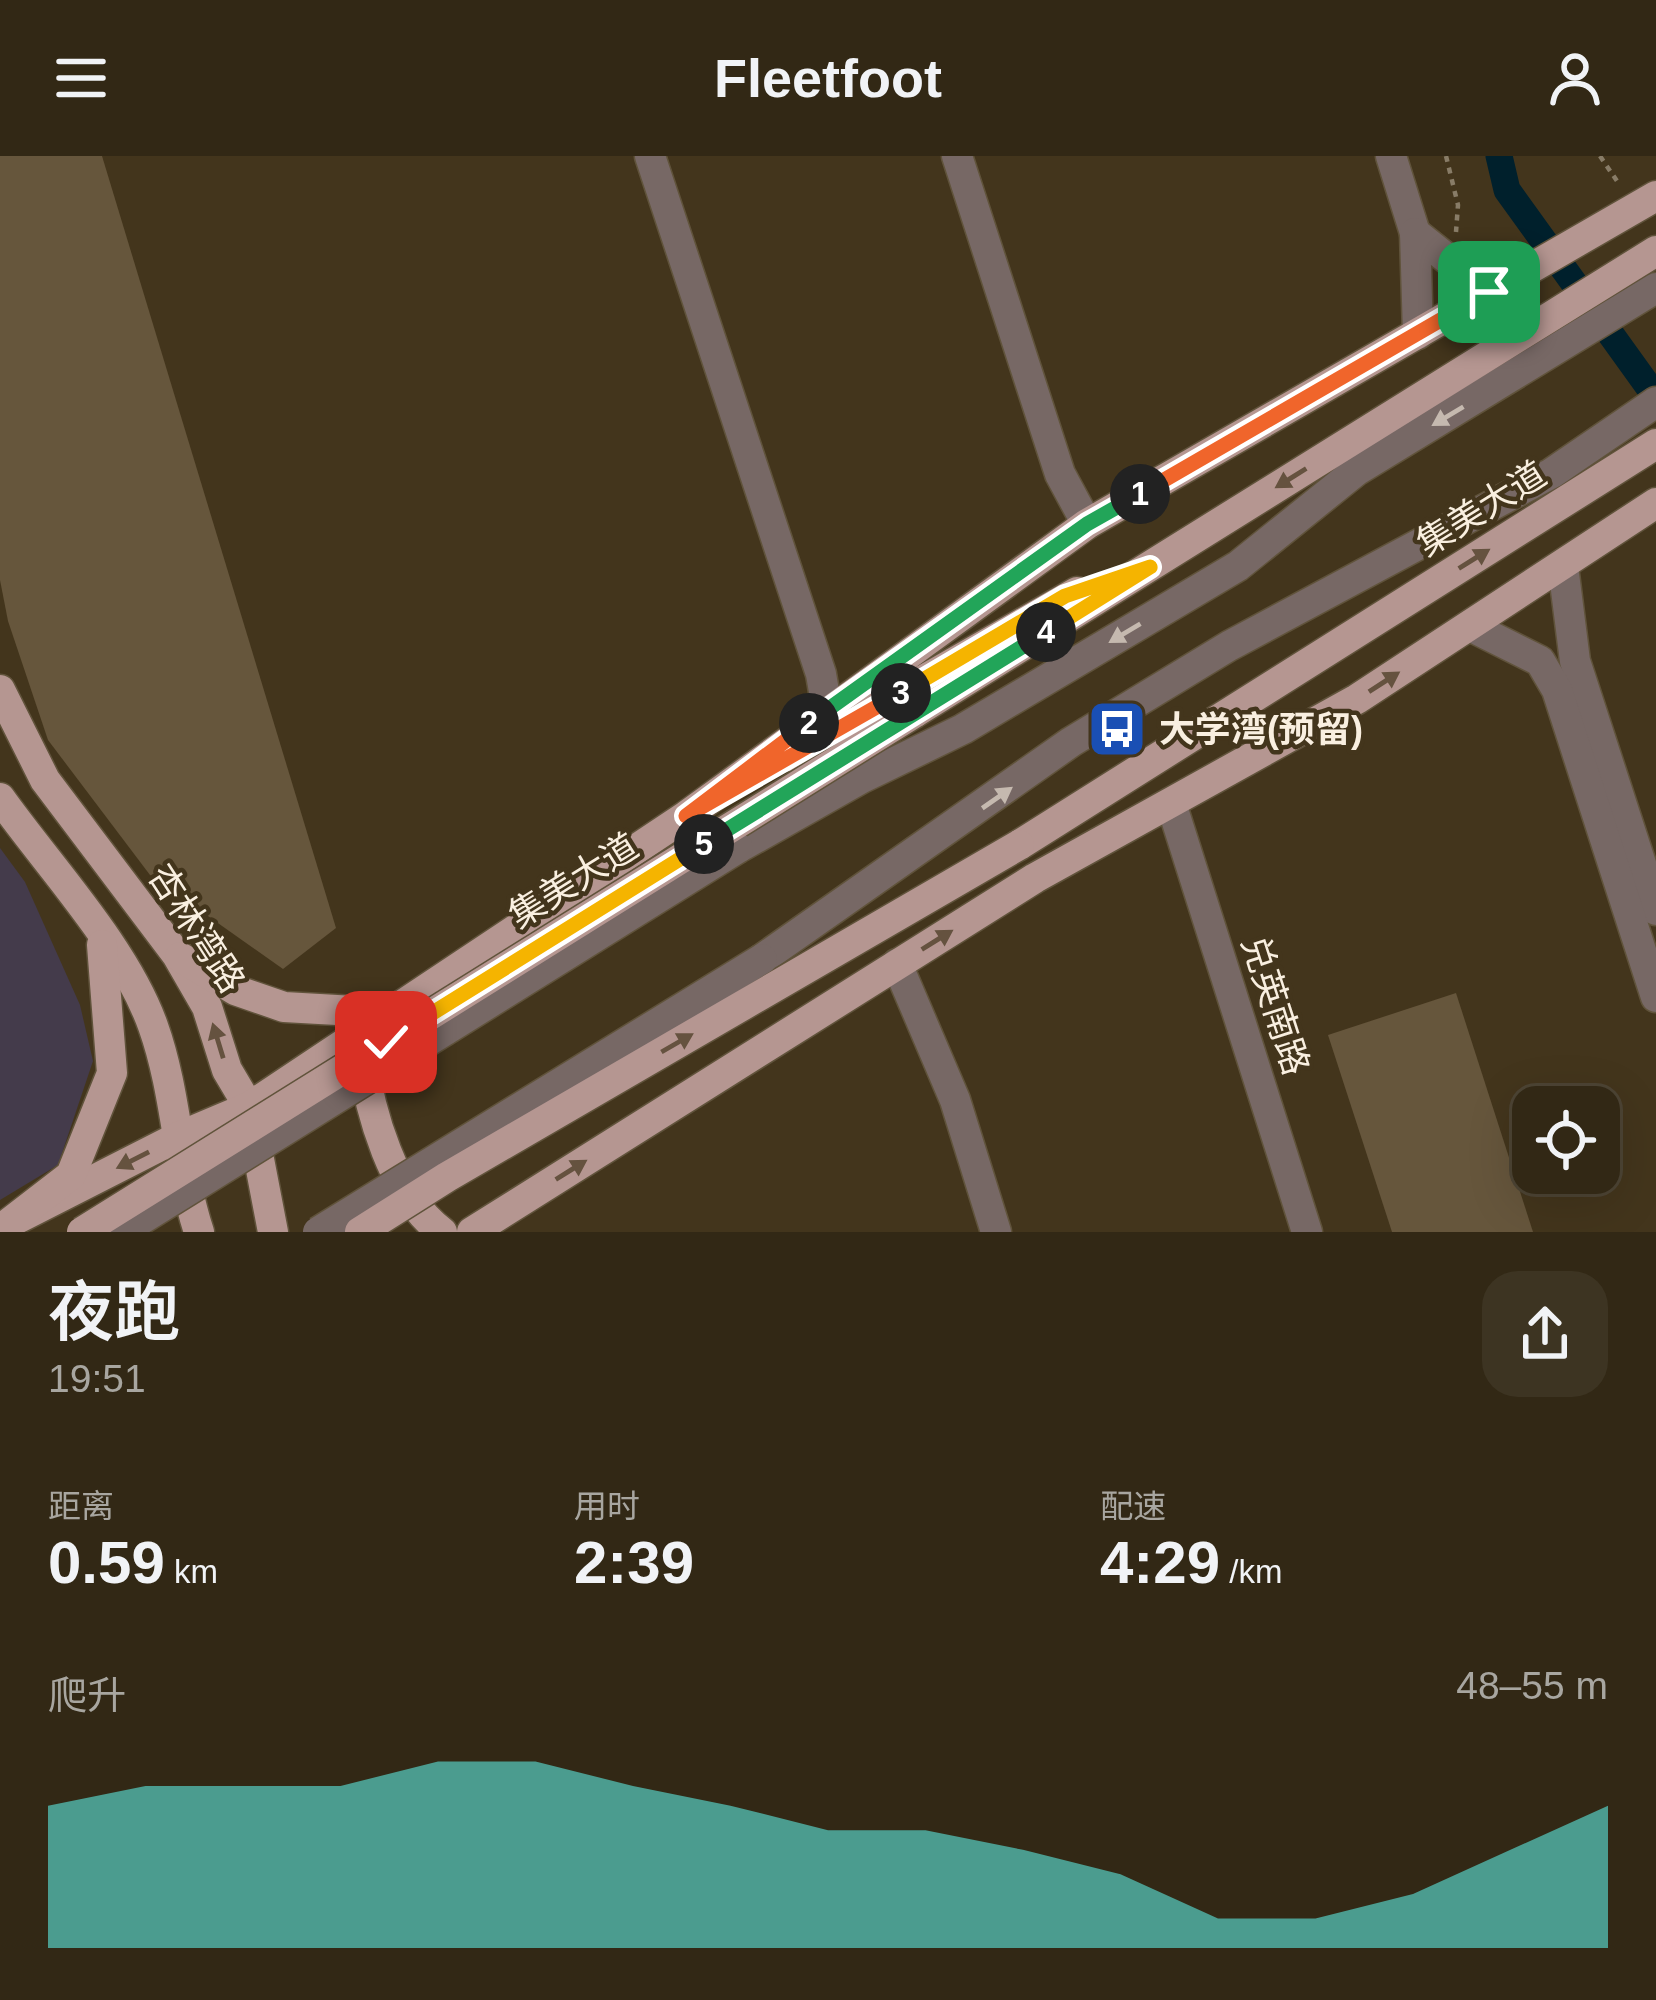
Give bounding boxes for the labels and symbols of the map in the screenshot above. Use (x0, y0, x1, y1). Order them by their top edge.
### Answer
pin (1438, 241, 1540, 343)
one-way arrow (1431, 405, 1465, 426)
street label: 集美大道 (1409, 453, 1553, 564)
pin: 1 (1110, 464, 1170, 524)
one-way arrow (1275, 466, 1308, 488)
one-way arrow (1457, 549, 1491, 570)
pin: 4 (1016, 602, 1076, 662)
one-way arrow (1108, 621, 1142, 642)
pin: 3 (871, 663, 931, 723)
one-way arrow (1367, 672, 1400, 694)
pin: 2 (779, 693, 839, 753)
bus stop icon: 大学湾(预留) (1086, 698, 1148, 760)
place label: 大学湾(预留) (1159, 709, 1363, 750)
one-way arrow (981, 787, 1013, 811)
pin: 5 (674, 814, 734, 874)
street label: 集美大道 (501, 825, 645, 936)
street label: 杏林湾路 (140, 857, 253, 1000)
one-way arrow (921, 929, 953, 951)
street label: 兑英南路 (1234, 930, 1317, 1080)
pin (335, 991, 437, 1093)
one-way arrow (208, 1022, 226, 1059)
one-way arrow (660, 1034, 694, 1055)
one-way arrow (115, 1150, 150, 1170)
one-way arrow (555, 1159, 588, 1181)

